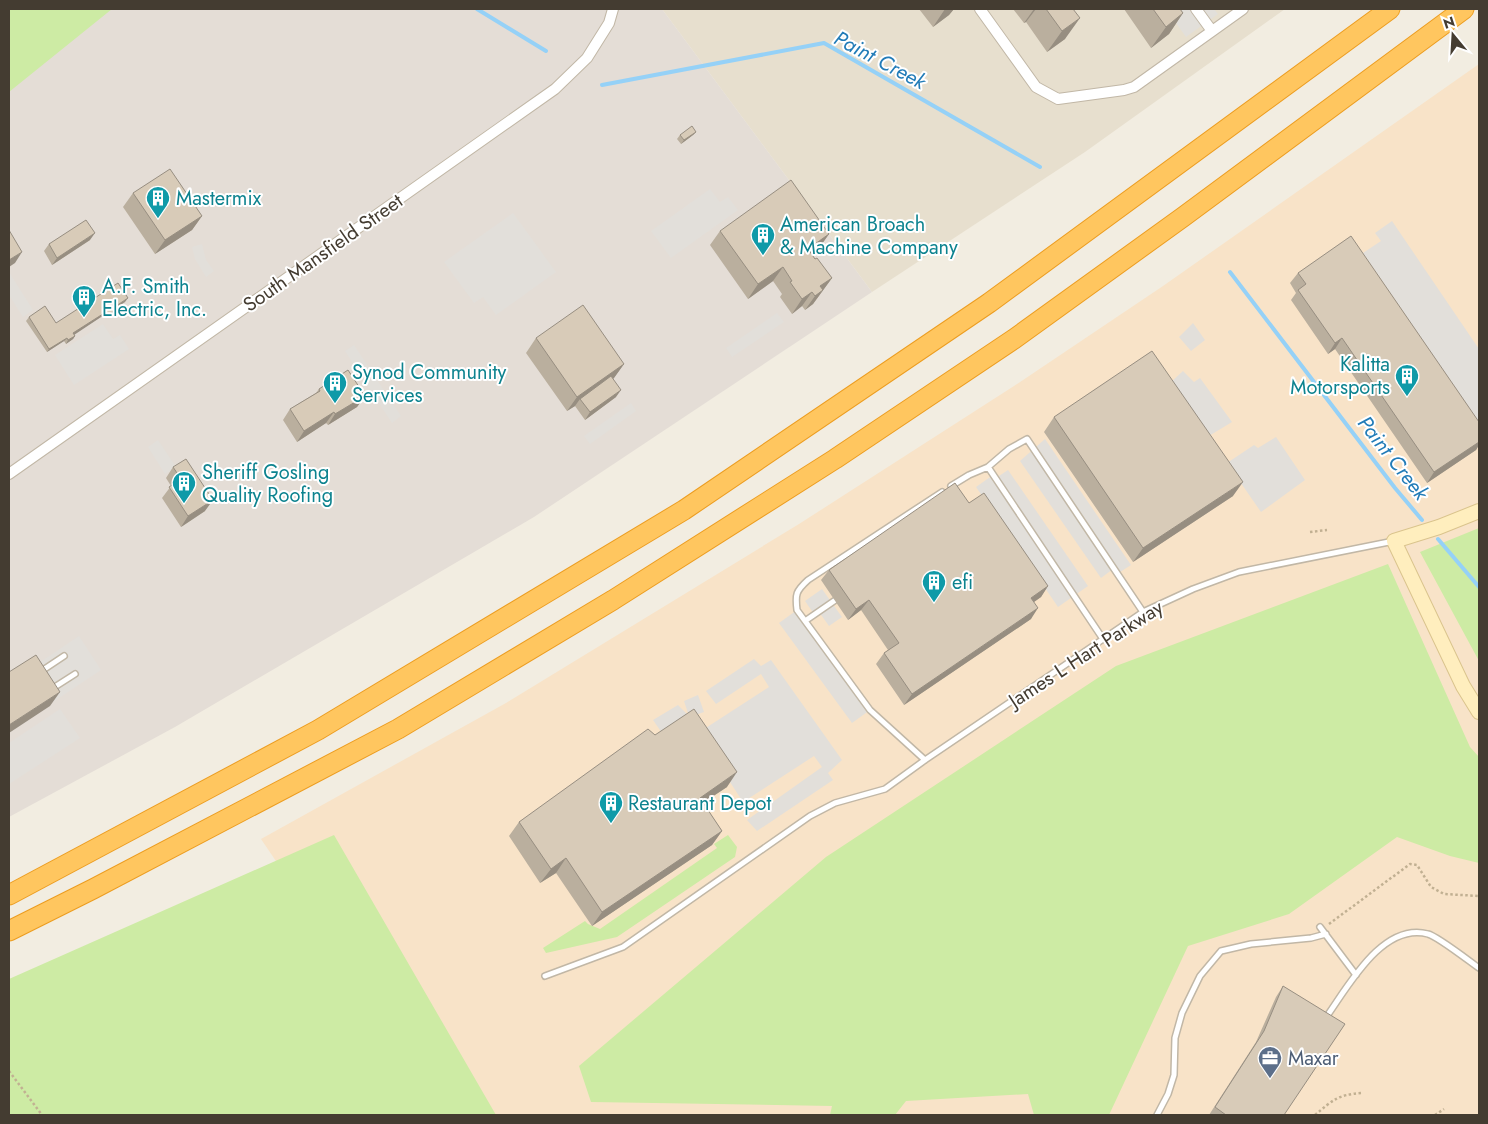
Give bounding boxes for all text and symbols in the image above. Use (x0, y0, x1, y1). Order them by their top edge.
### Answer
north arrow (1428, 10, 1478, 60)
text: N (1441, 11, 1457, 34)
water label: Paint Creek (829, 23, 932, 97)
place label: Mastermix (176, 184, 262, 213)
building icon: Mastermix (145, 185, 171, 219)
street label: South Mansfield Street (237, 187, 409, 319)
place label: American Broach & Machine Company (780, 210, 958, 262)
building icon: American Broach & Machine Company (750, 222, 776, 256)
place label: A.F. Smith Electric, Inc. (102, 272, 207, 324)
building icon: A.F. Smith Electric, Inc. (71, 284, 97, 318)
place label: Kalitta Motorsports (1290, 350, 1390, 402)
place label: Synod Community Services (352, 358, 506, 410)
building icon: Kalitta Motorsports (1394, 363, 1420, 397)
building icon: Synod Community Services (322, 370, 348, 404)
water label: Paint Creek (1350, 409, 1436, 507)
place label: Sheriff Gosling Quality Roofing (202, 458, 333, 510)
building icon: Sheriff Gosling Quality Roofing (171, 470, 197, 504)
place label: efi (952, 568, 973, 597)
building icon: efi (921, 569, 947, 603)
street label: James L Hart Parkway (1001, 593, 1169, 716)
place label: Restaurant Depot (628, 789, 771, 818)
building icon: Restaurant Depot (598, 790, 624, 824)
place label: Maxar (1288, 1044, 1339, 1073)
office icon: Maxar (1257, 1045, 1283, 1079)

